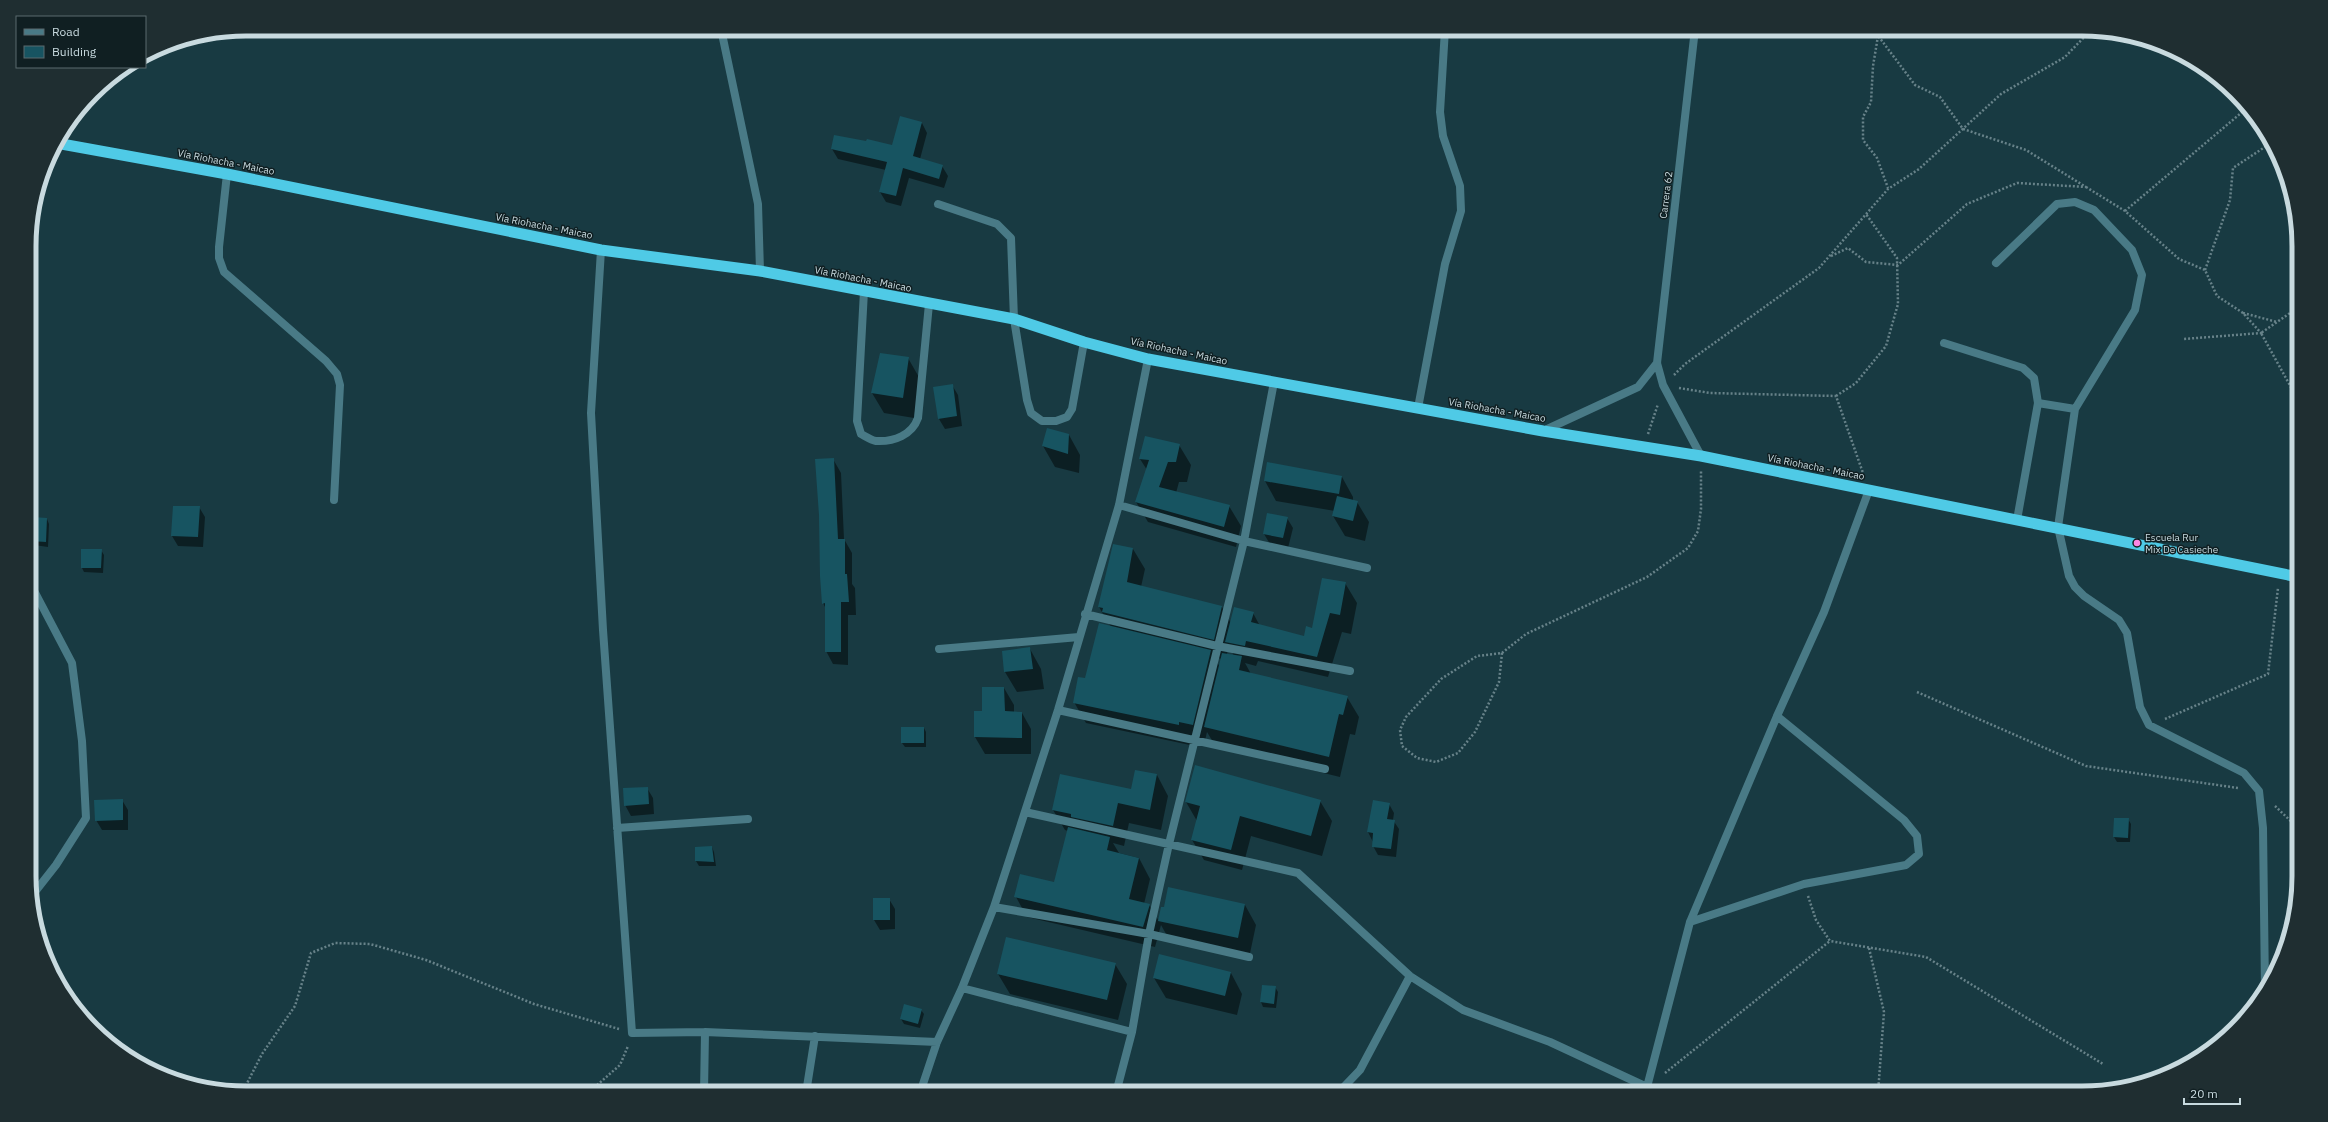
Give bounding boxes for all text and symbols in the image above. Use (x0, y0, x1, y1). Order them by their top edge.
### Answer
legend (16, 16, 146, 68)
text: Road (52, 24, 80, 39)
text: Building (52, 44, 97, 59)
street label: Vía Riohacha - Maicao (176, 146, 276, 178)
street label: Carrera 62 (1657, 171, 1675, 219)
street label: Vía Riohacha - Maicao (494, 210, 594, 242)
street label: Vía Riohacha - Maicao (813, 263, 913, 295)
street label: Vía Riohacha - Maicao (1129, 334, 1229, 368)
street label: Vía Riohacha - Maicao (1447, 395, 1547, 425)
street label: Vía Riohacha - Maicao (1766, 451, 1866, 483)
place label: Escuela Rur Mix De Casieche (2145, 531, 2219, 556)
marker: Escuela Rur Mix De Casieche (2132, 538, 2142, 548)
scale bar (2184, 1080, 2240, 1106)
text: 20 m (2190, 1086, 2218, 1101)

